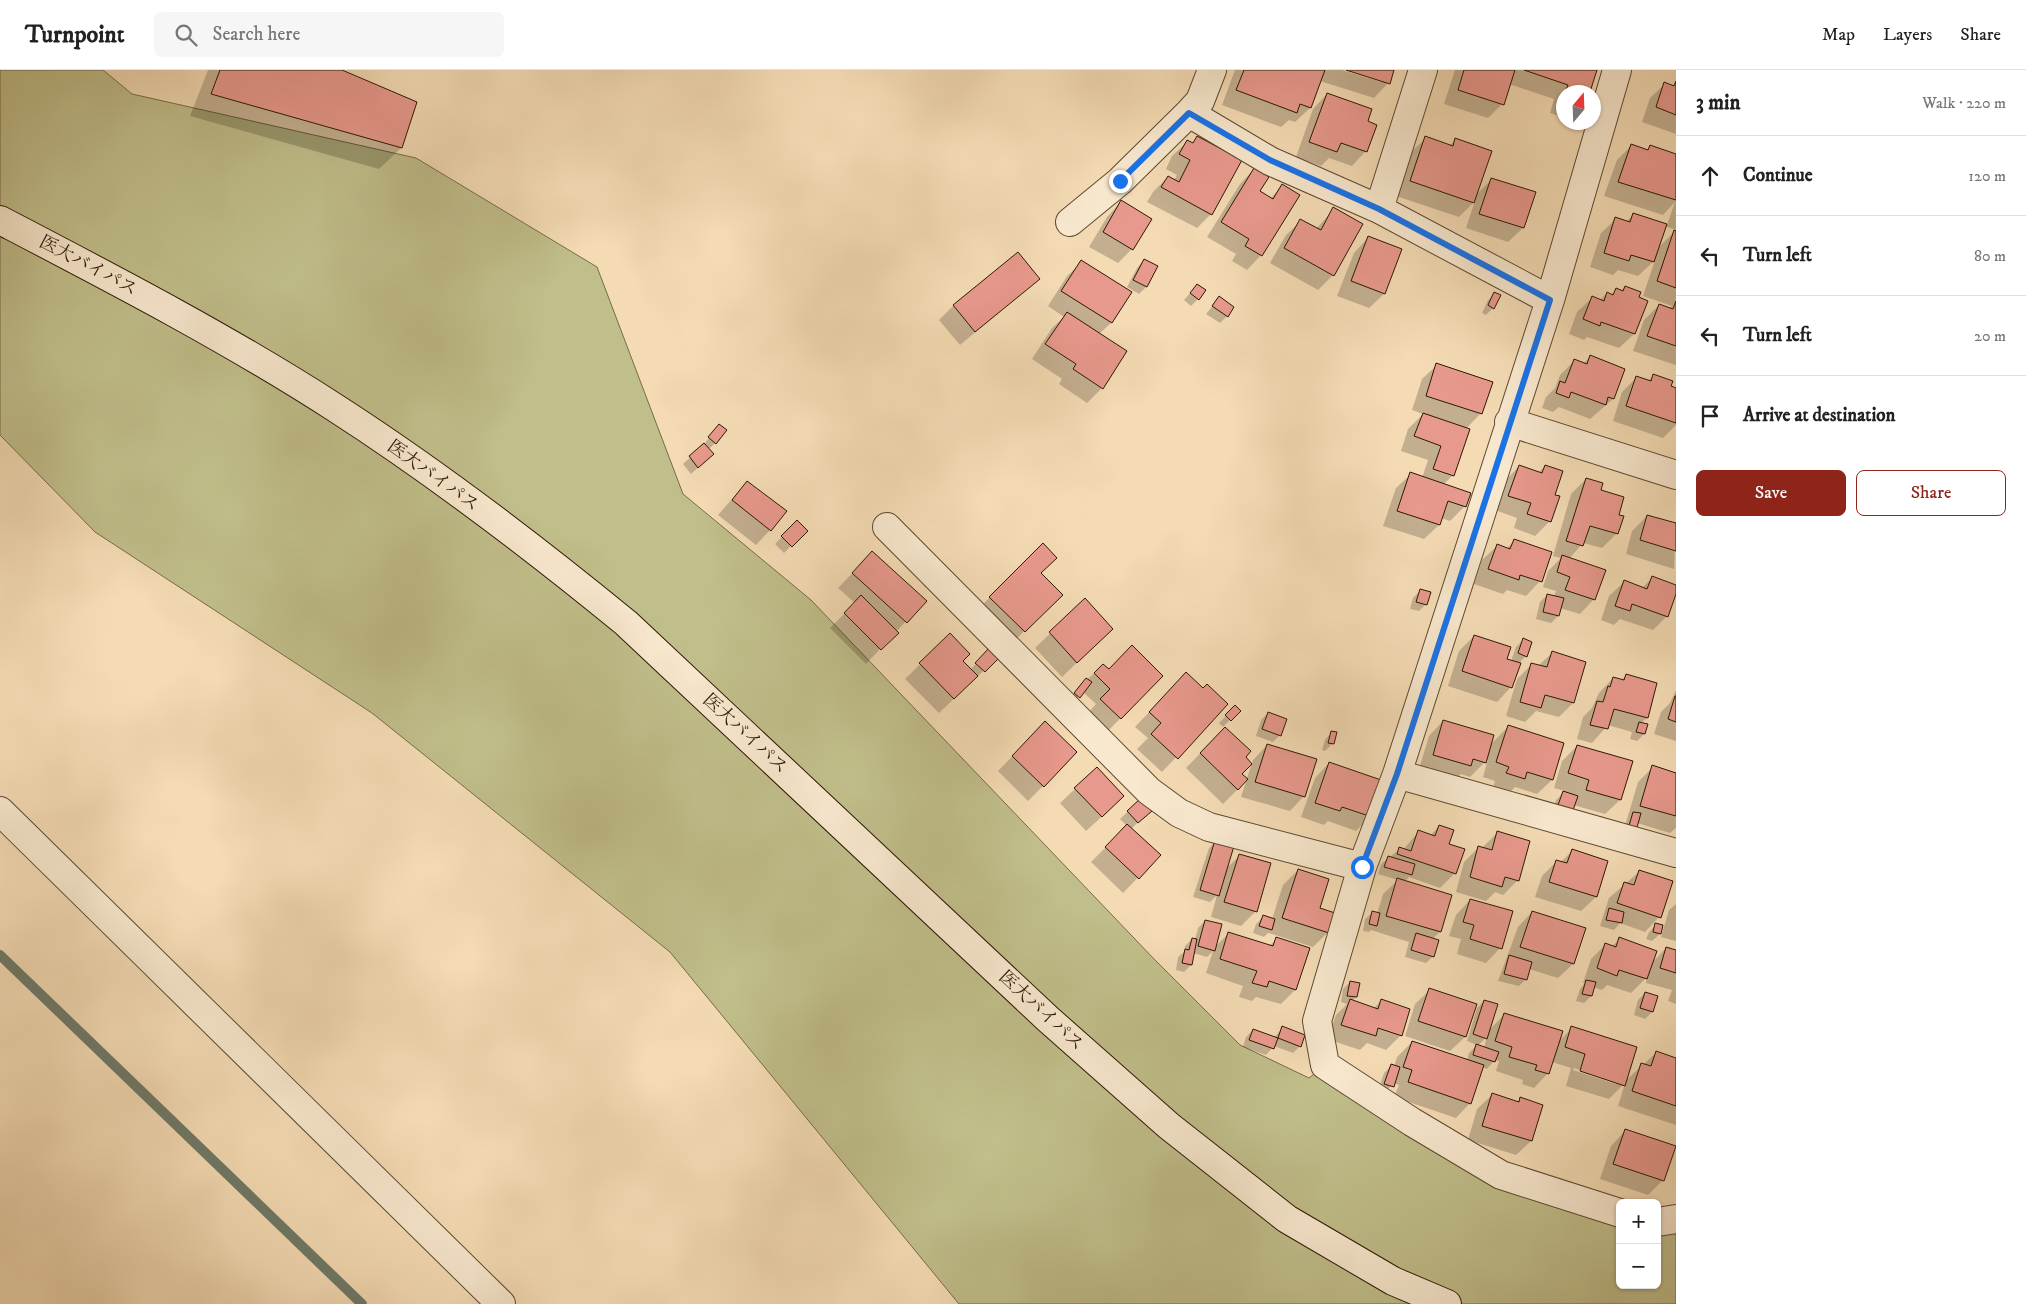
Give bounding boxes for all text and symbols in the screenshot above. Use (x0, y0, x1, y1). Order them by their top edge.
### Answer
search box (154, 12, 504, 57)
text: Turnpoint (25, 20, 124, 50)
icon: search (172, 21, 200, 49)
text: Search here (212, 23, 300, 46)
text: Map (1822, 24, 1855, 46)
text: Layers (1883, 24, 1932, 46)
text: Share (1960, 24, 2001, 46)
north arrow (1556, 85, 1601, 130)
text: 3 min (1696, 90, 1741, 116)
text: Walk · 220 m (1922, 93, 2006, 113)
icon: ahead (1696, 162, 1724, 190)
text: Continue (1743, 164, 1813, 187)
text: 120 m (1968, 166, 2006, 186)
route end (1109, 170, 1132, 193)
street label: 医大バイパス (35, 231, 141, 301)
icon: left (1696, 242, 1724, 270)
text: Turn left (1743, 244, 1812, 267)
text: 80 m (1974, 246, 2006, 266)
icon: left (1696, 322, 1724, 350)
text: Turn left (1743, 324, 1812, 347)
text: 20 m (1974, 326, 2006, 346)
icon: arrive (1696, 402, 1724, 430)
text: Arrive at destination (1743, 404, 1895, 427)
street label: 医大バイパス (383, 435, 483, 517)
button: Save (1696, 470, 1846, 516)
button: Share (1856, 470, 2006, 516)
street label: 医大バイパス (698, 689, 792, 779)
route start (1351, 856, 1374, 879)
street label: 医大バイパス (994, 966, 1088, 1056)
map controls (1616, 1199, 1661, 1289)
button: + (1616, 1199, 1661, 1244)
button: − (1616, 1244, 1661, 1289)

